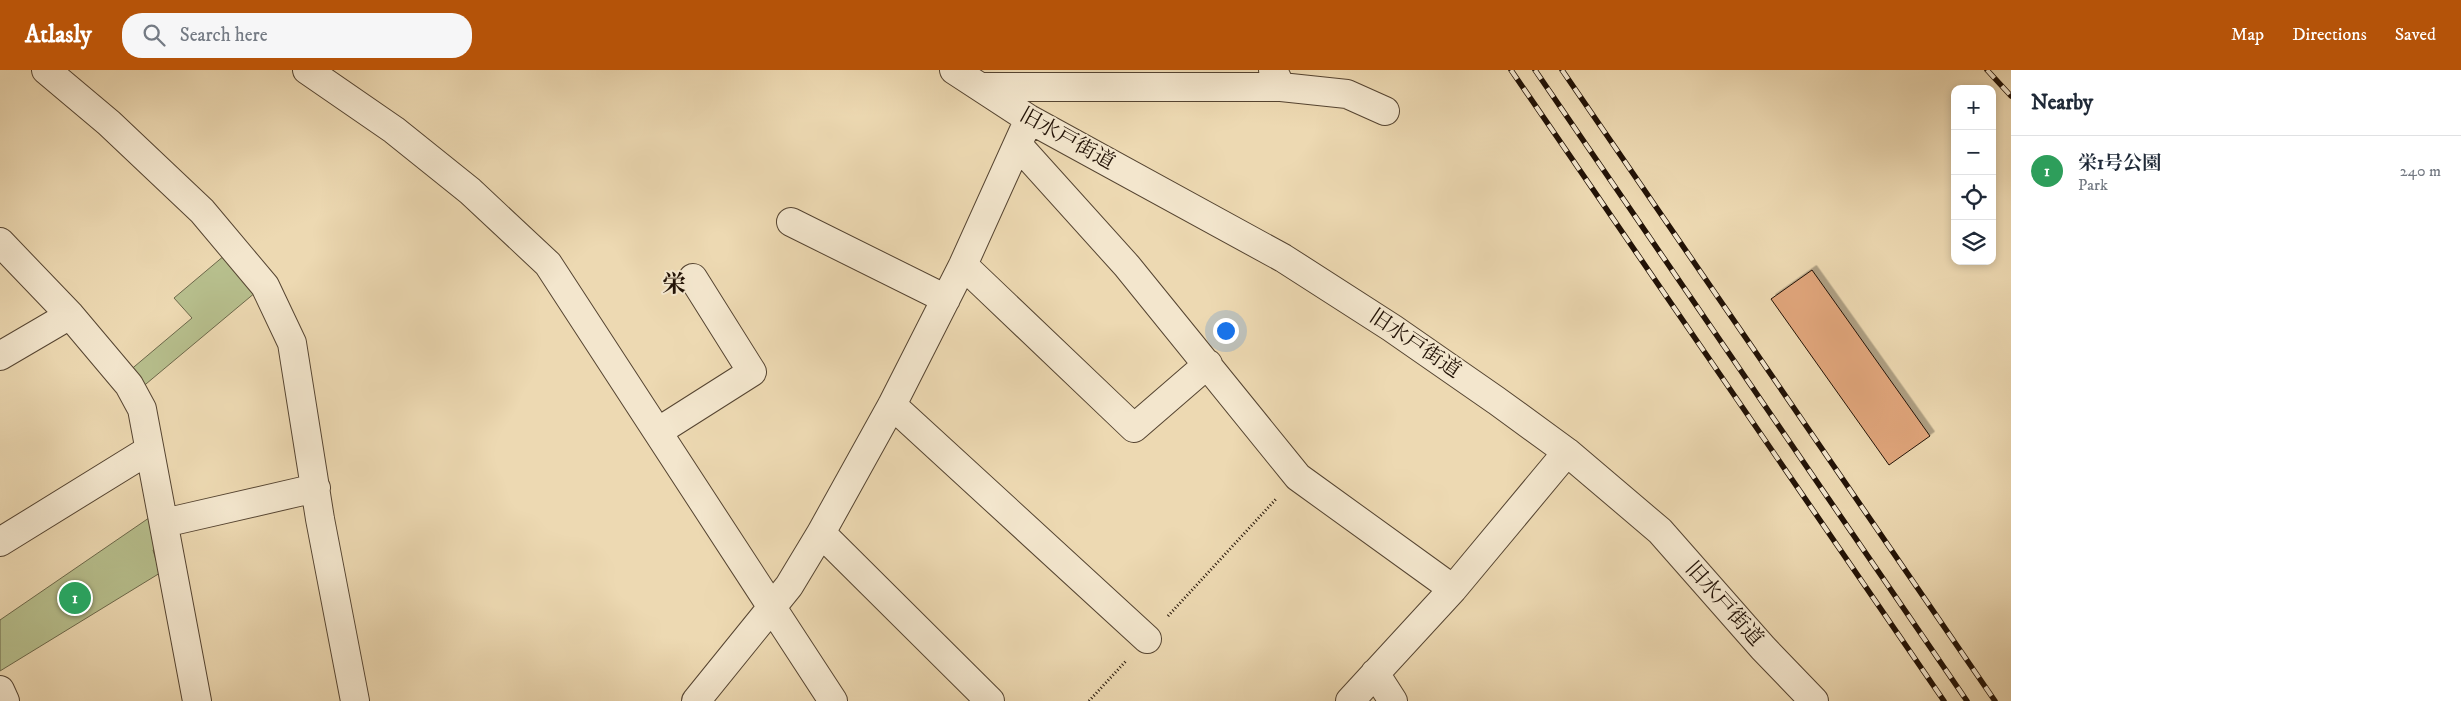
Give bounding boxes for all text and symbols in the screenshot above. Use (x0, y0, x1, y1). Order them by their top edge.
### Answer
search box (122, 13, 472, 58)
text: Atlasly (25, 20, 92, 50)
icon: search (140, 21, 168, 49)
text: Search here (180, 24, 268, 47)
text: Map (2231, 24, 2264, 46)
text: Directions (2292, 24, 2367, 46)
text: Saved (2395, 24, 2436, 46)
map controls (1951, 85, 1996, 265)
button: + (1951, 85, 1996, 130)
text: Nearby (2031, 90, 2093, 116)
street label: 旧水戸街道 (1015, 102, 1119, 176)
button: − (1951, 130, 1996, 175)
text: 栄1号公園 (2078, 152, 2161, 175)
text: 1 (2044, 161, 2050, 181)
text: 240 m (2400, 161, 2441, 181)
button: locate (1951, 175, 1996, 220)
text: Park (2078, 175, 2108, 195)
button: layers (1951, 220, 1996, 265)
district label: 栄 (662, 270, 686, 300)
street label: 旧水戸街道 (1364, 304, 1466, 384)
your location (1213, 318, 1239, 344)
street label: 旧水戸街道 (1679, 556, 1769, 652)
pin: 1 (59, 579, 91, 617)

